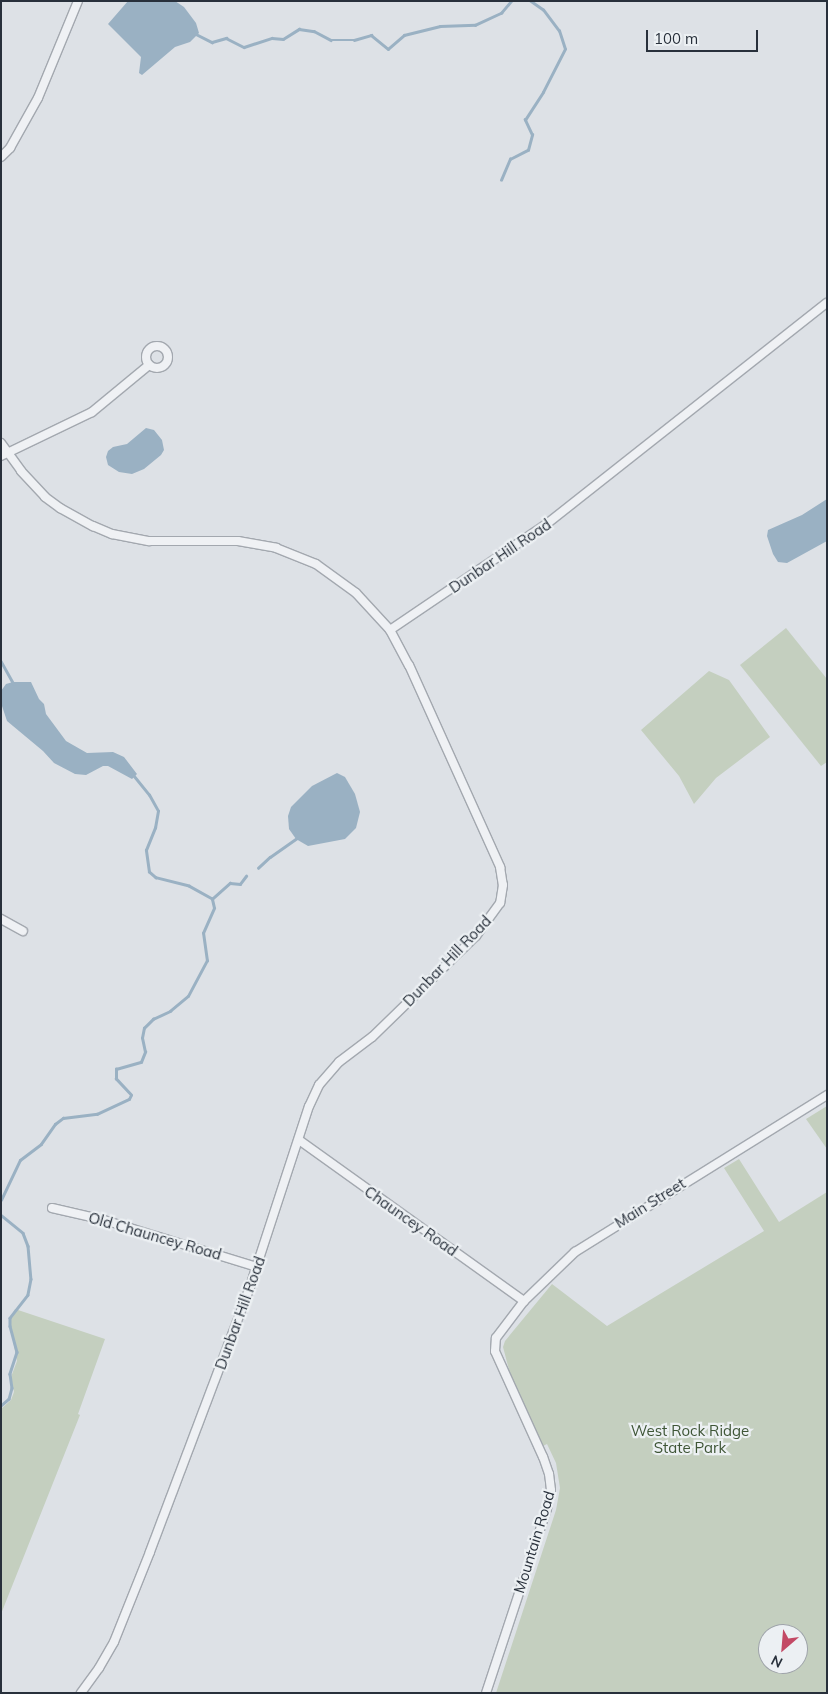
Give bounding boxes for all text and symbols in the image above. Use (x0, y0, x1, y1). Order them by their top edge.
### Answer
scale bar (648, 20, 760, 52)
text: 100 m (654, 29, 698, 48)
street label: Dunbar Hill Road (446, 515, 554, 597)
street label: Dunbar Hill Road (399, 912, 495, 1010)
street label: Main Street (611, 1174, 689, 1232)
street label: Chauncey Road (361, 1182, 461, 1260)
street label: Old Chauncey Road (86, 1208, 224, 1264)
street label: Dunbar Hill Road (211, 1254, 269, 1372)
park label: West Rock Ridge State Park (631, 1421, 749, 1456)
street label: Mountain Road (510, 1489, 558, 1595)
north arrow (758, 1624, 808, 1674)
text: N (768, 1651, 785, 1672)

